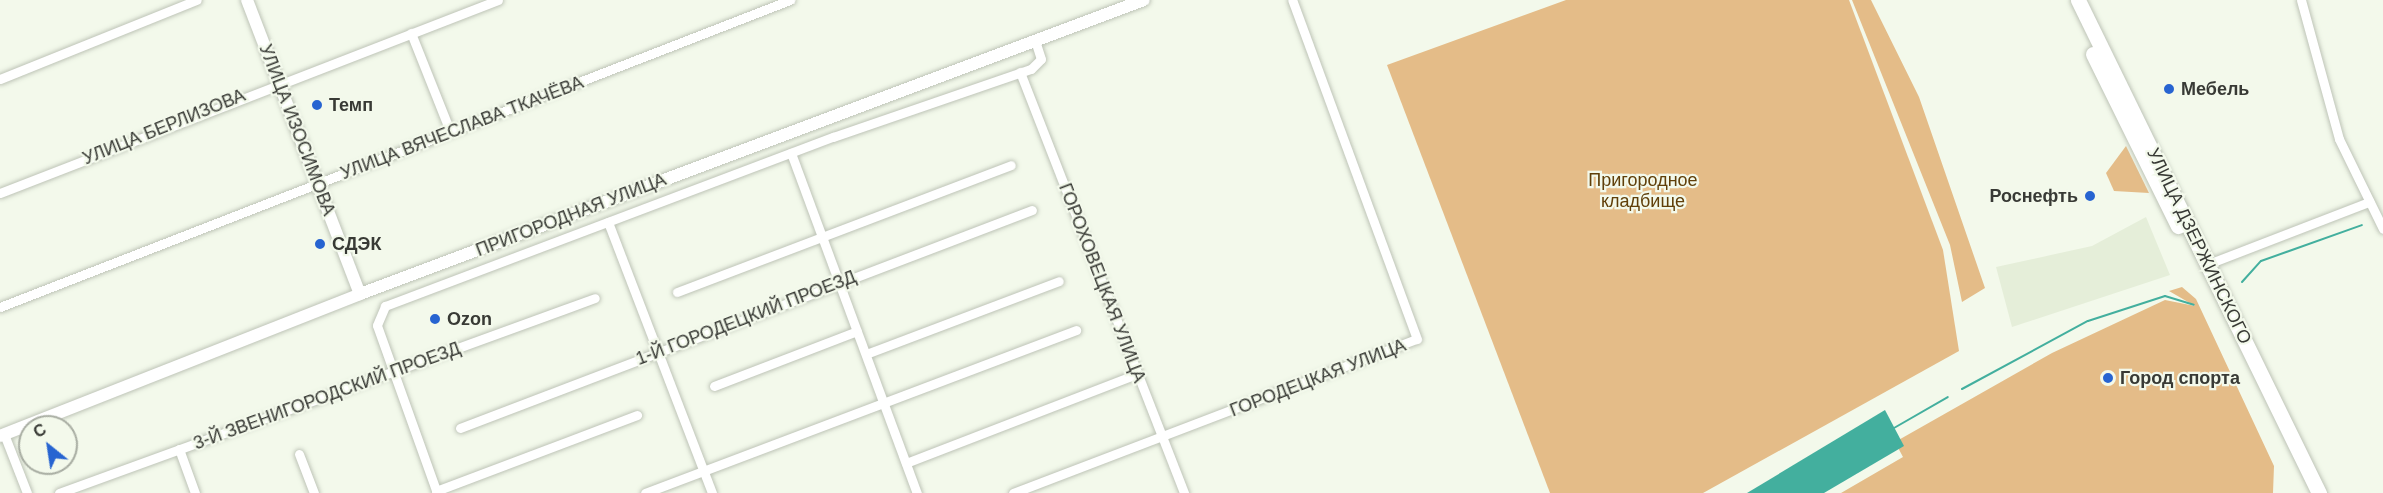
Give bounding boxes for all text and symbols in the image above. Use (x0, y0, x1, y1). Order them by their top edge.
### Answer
street label: УЛИЦА ИЗОСИМОВА (254, 41, 340, 219)
street label: УЛИЦА ВЯЧЕСЛАВА ТКАЧЁВА (337, 72, 587, 184)
place label: Мебель (2181, 78, 2249, 100)
marker: Мебель (2162, 82, 2176, 96)
street label: УЛИЦА БЕРЛИЗОВА (79, 84, 249, 170)
place label: Темп (329, 94, 373, 116)
marker: Темп (310, 98, 324, 112)
street label: УЛИЦА ДЗЕРЖИНСКОГО (2142, 144, 2256, 348)
street label: ПРИГОРОДНАЯ УЛИЦА (473, 169, 669, 261)
park label: Пригородное кладбище (1588, 170, 1698, 213)
street label: ГОРОХОВЕЦКАЯ УЛИЦА (1054, 180, 1150, 386)
place label: Роснефть (1989, 185, 2078, 207)
marker: Роснефть (2083, 189, 2097, 203)
place label: СДЭК (332, 233, 381, 255)
marker: СДЭК (313, 237, 327, 251)
street label: 1-Й ГОРОДЕЦКИЙ ПРОЕЗД (633, 266, 859, 370)
place label: Ozon (447, 308, 492, 330)
marker: Ozon (428, 312, 442, 326)
street label: ГОРОДЕЦКАЯ УЛИЦА (1227, 334, 1409, 422)
street label: 3-Й ЗВЕНИГОРОДСКИЙ ПРОЕЗД (191, 338, 463, 454)
place label: Город спорта (2120, 367, 2240, 389)
marker: Город спорта (2101, 371, 2115, 385)
north arrow (18, 415, 78, 475)
text: С (30, 420, 49, 441)

